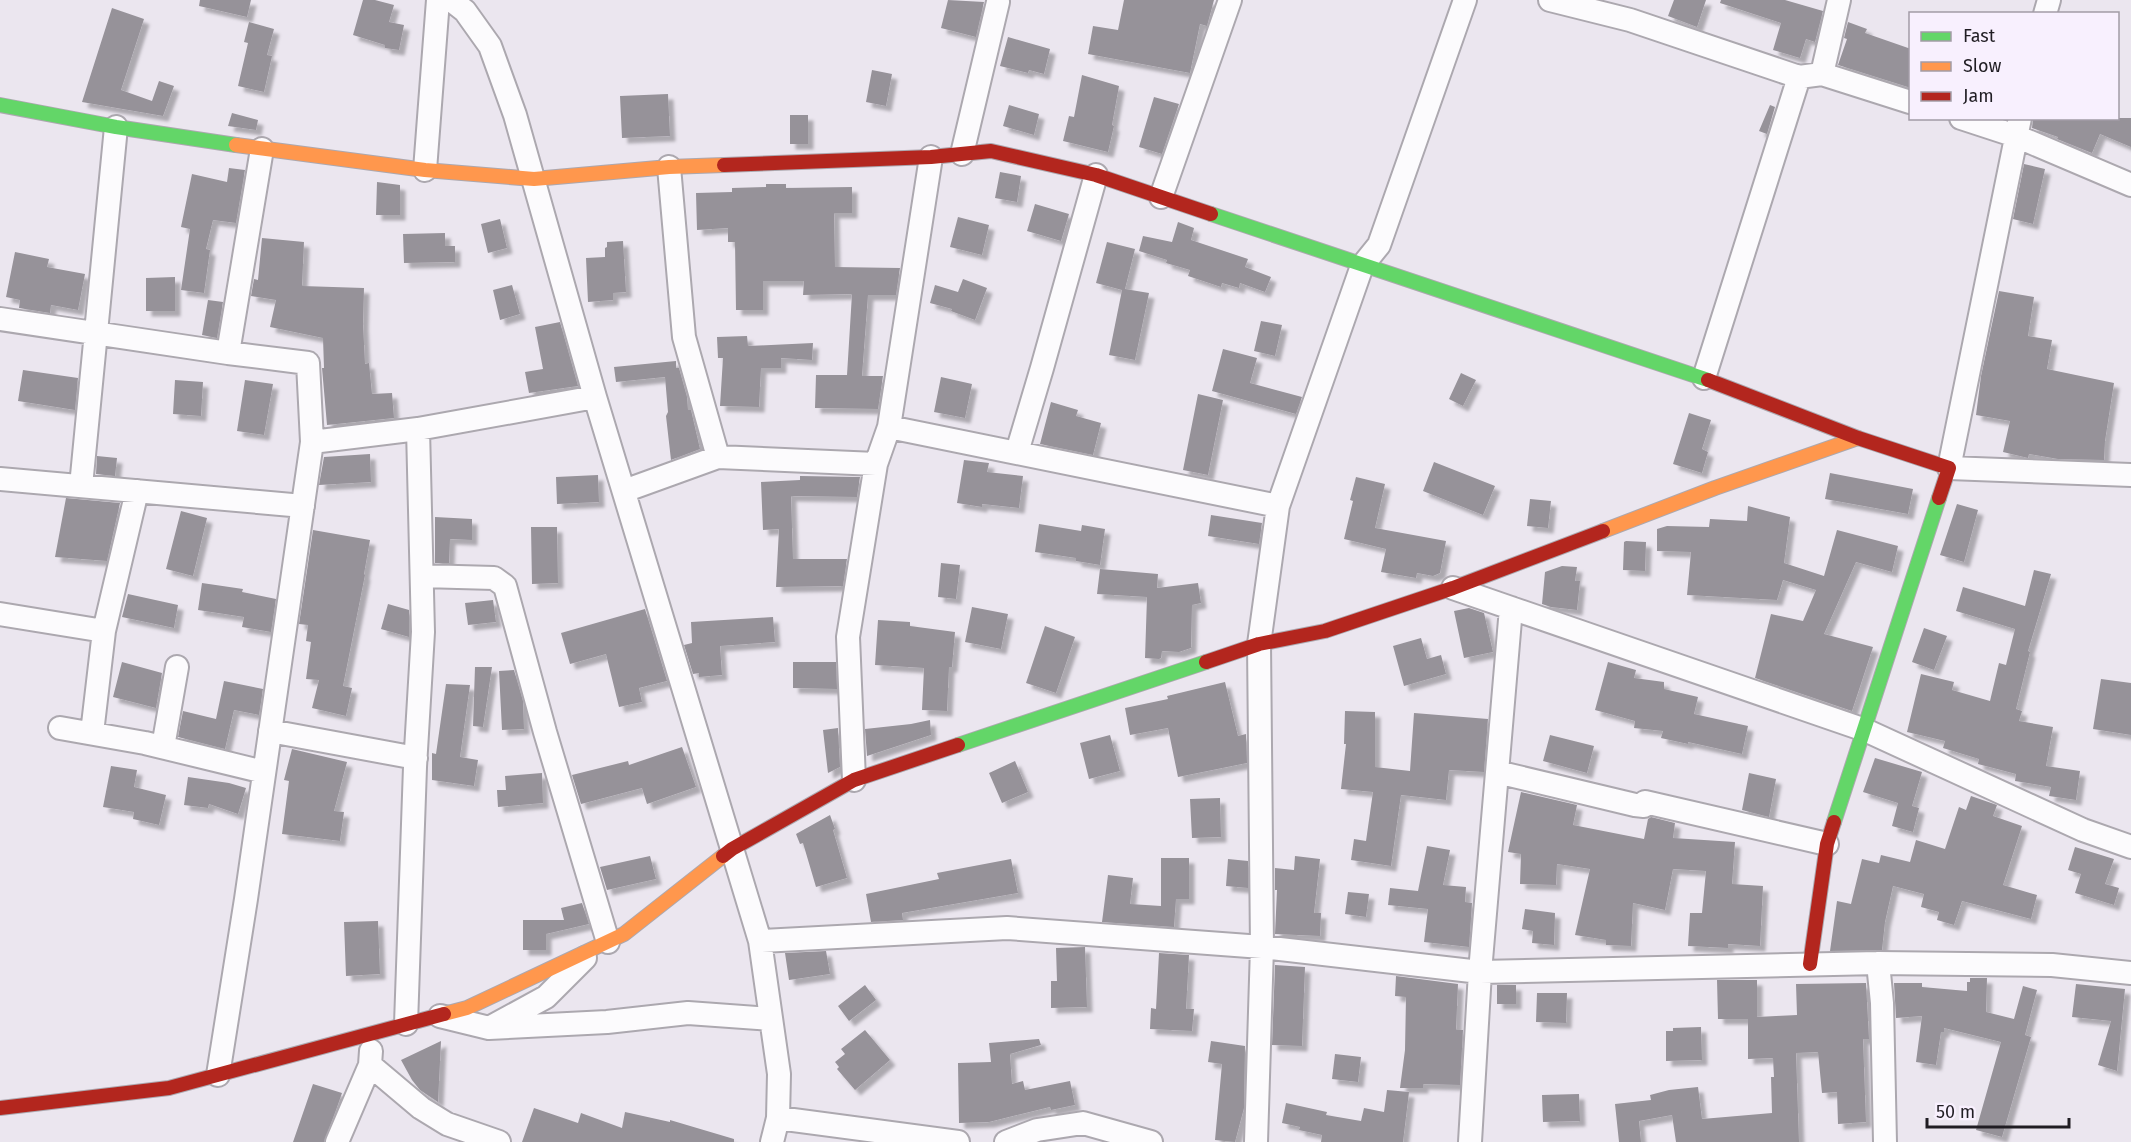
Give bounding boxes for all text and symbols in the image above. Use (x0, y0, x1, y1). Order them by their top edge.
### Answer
legend (1909, 12, 2119, 120)
text: Fast (1963, 25, 1996, 47)
text: Slow (1963, 55, 2002, 77)
text: Jam (1963, 85, 1994, 107)
scale bar (1927, 1091, 2070, 1129)
text: 50 m (1936, 1101, 1975, 1123)

